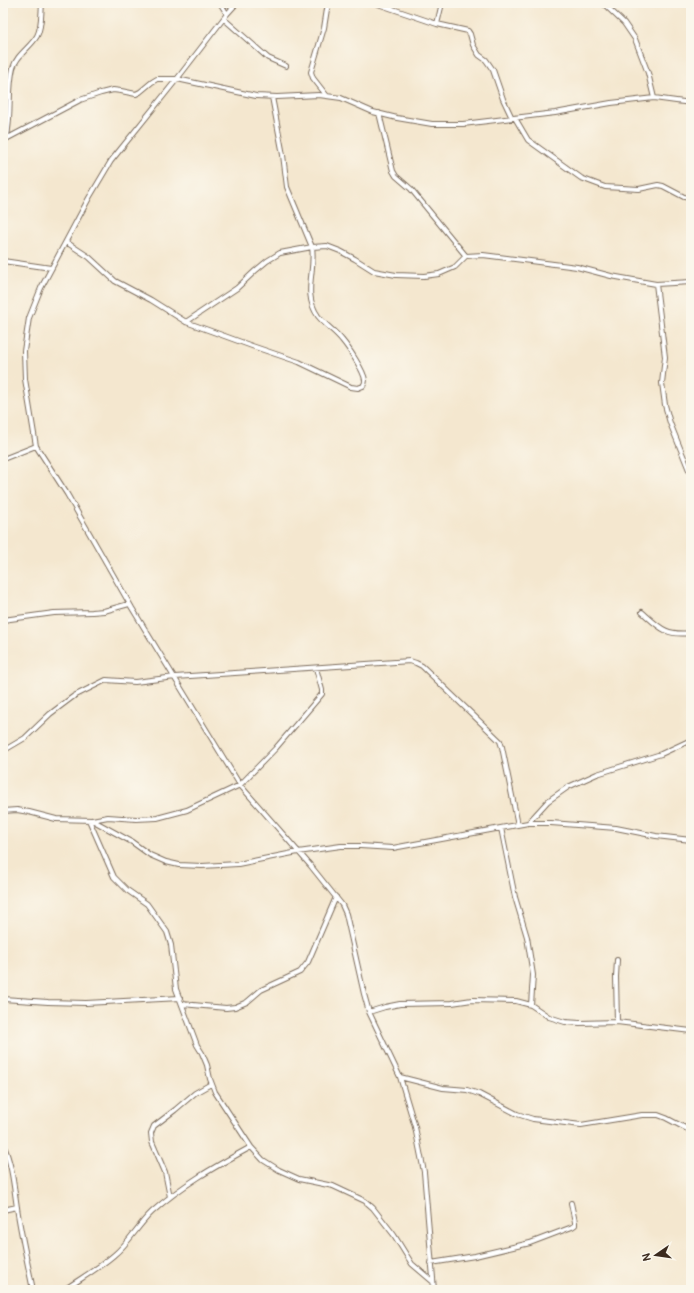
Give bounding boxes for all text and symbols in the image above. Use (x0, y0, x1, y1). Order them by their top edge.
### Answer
north arrow (636, 1235, 676, 1275)
text: N (639, 1252, 654, 1262)

